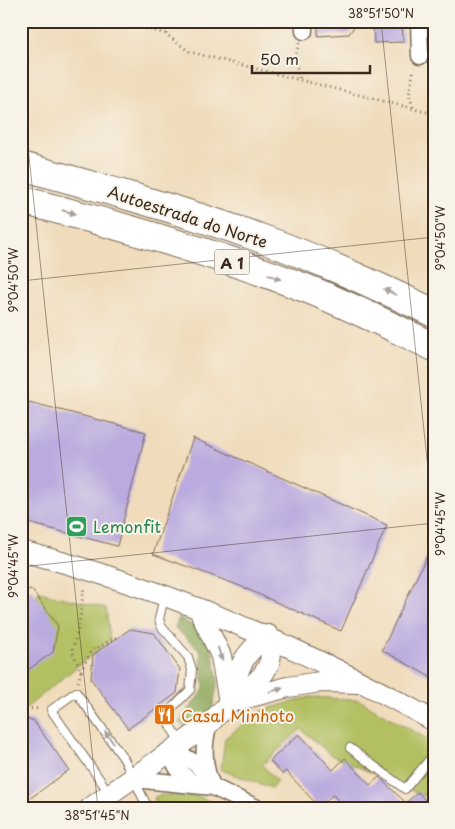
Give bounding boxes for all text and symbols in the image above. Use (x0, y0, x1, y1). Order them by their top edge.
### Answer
text: 38°51'50"N (348, 4, 414, 22)
scale bar (252, 42, 370, 74)
text: 50 m (260, 47, 299, 70)
street label: Autoestrada do Norte (105, 179, 271, 253)
text: 9°04'50"W (431, 205, 449, 270)
one-way arrow (61, 208, 76, 216)
text: 9°04'50"W (4, 247, 22, 312)
road number: A 1 (214, 250, 250, 274)
one-way arrow (266, 273, 281, 281)
one-way arrow (383, 287, 397, 295)
text: 9°04'45"W (431, 491, 449, 556)
sports icon: Lemonfit (65, 514, 89, 538)
place label: Lemonfit (93, 514, 161, 538)
text: 9°04'45"W (4, 533, 22, 598)
one-way arrow (216, 646, 224, 661)
one-way arrow (269, 686, 284, 694)
restaurant icon: Casal Minhoto (153, 703, 177, 727)
place label: Casal Minhoto (181, 703, 294, 727)
one-way arrow (103, 731, 114, 744)
text: 38°51'45"N (64, 806, 130, 824)

